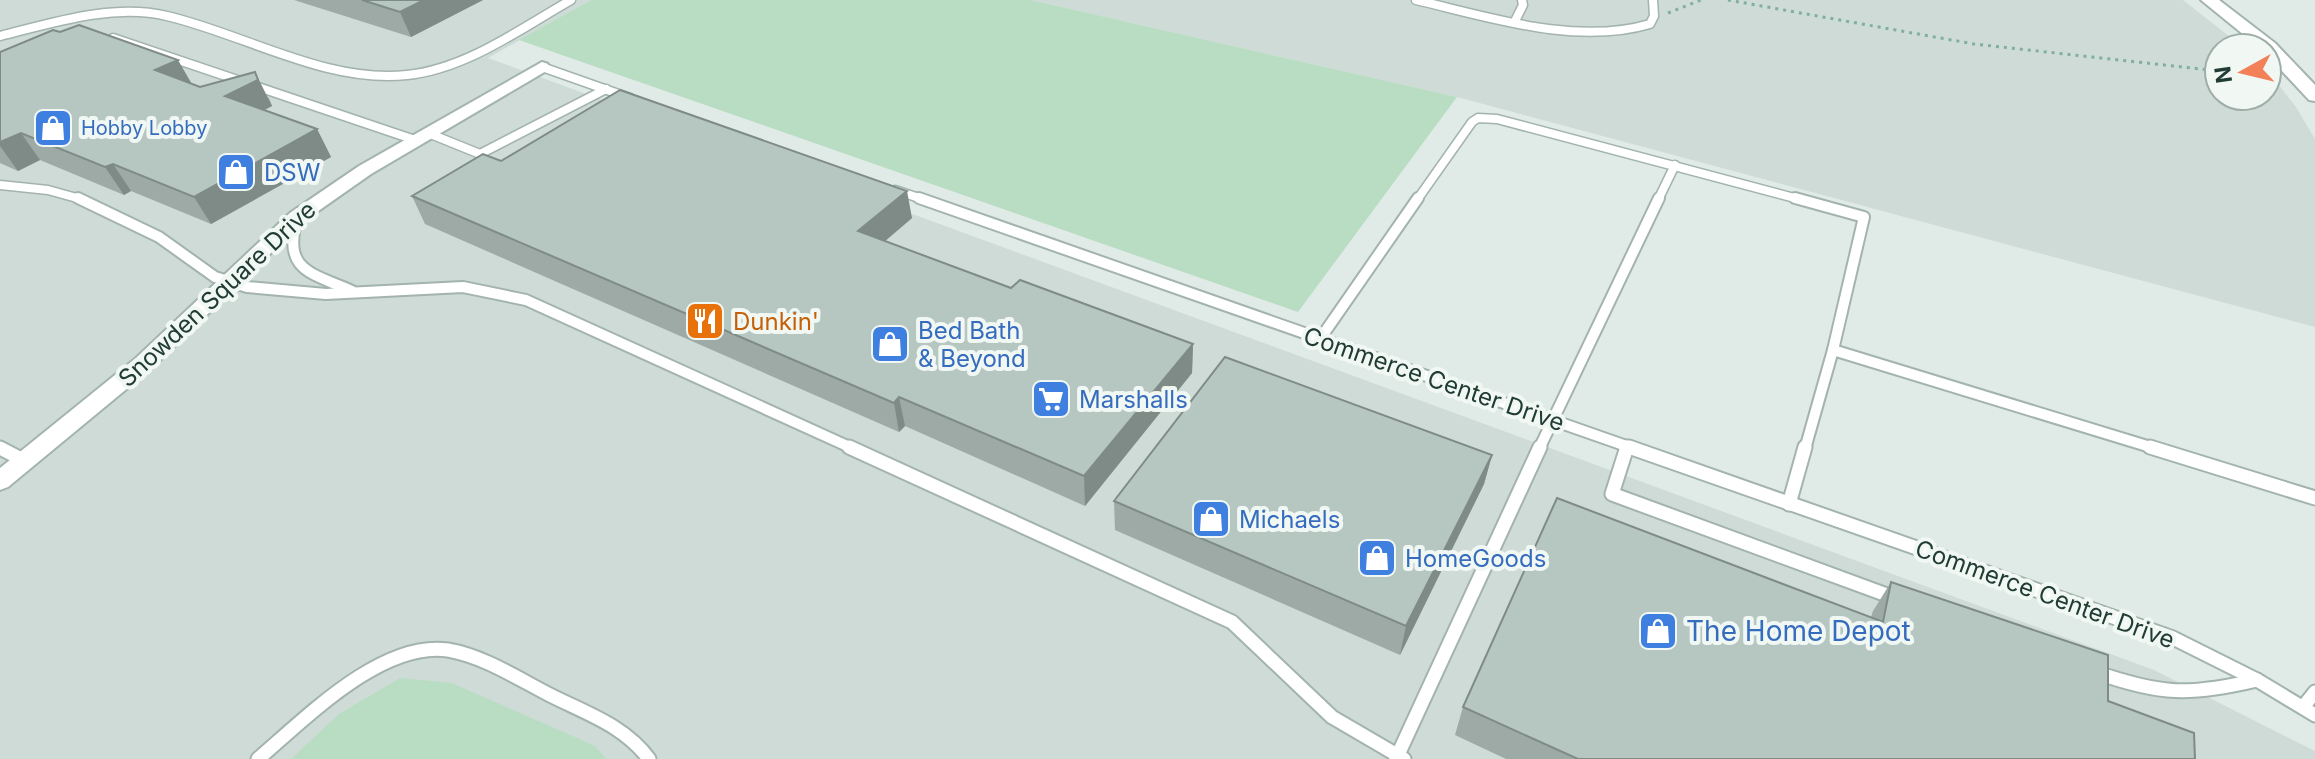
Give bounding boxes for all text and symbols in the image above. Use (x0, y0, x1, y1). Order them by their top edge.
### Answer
north arrow (2203, 32, 2283, 112)
text: N (2209, 65, 2237, 85)
shop icon: Hobby Lobby (32, 107, 74, 149)
place label: Hobby Lobby (81, 116, 207, 140)
shop icon: DSW (215, 151, 257, 193)
place label: DSW (264, 158, 321, 187)
street label: Snowden Square Drive (112, 195, 322, 393)
restaurant icon: Dunkin' (684, 300, 726, 342)
place label: Dunkin' (733, 307, 819, 336)
place label: Bed Bath & Beyond (918, 316, 1026, 373)
street label: Commerce Center Drive (1300, 321, 1568, 437)
shop icon: Bed Bath & Beyond (869, 323, 911, 365)
supermarket icon: Marshalls (1030, 378, 1072, 420)
place label: Marshalls (1079, 385, 1188, 414)
shop icon: Michaels (1190, 498, 1232, 540)
place label: Michaels (1239, 505, 1340, 534)
street label: Commerce Center Drive (1911, 534, 2179, 654)
shop icon: HomeGoods (1356, 537, 1398, 579)
place label: HomeGoods (1405, 544, 1546, 573)
shop icon: The Home Depot (1637, 610, 1679, 652)
place label: The Home Depot (1686, 614, 1911, 648)

